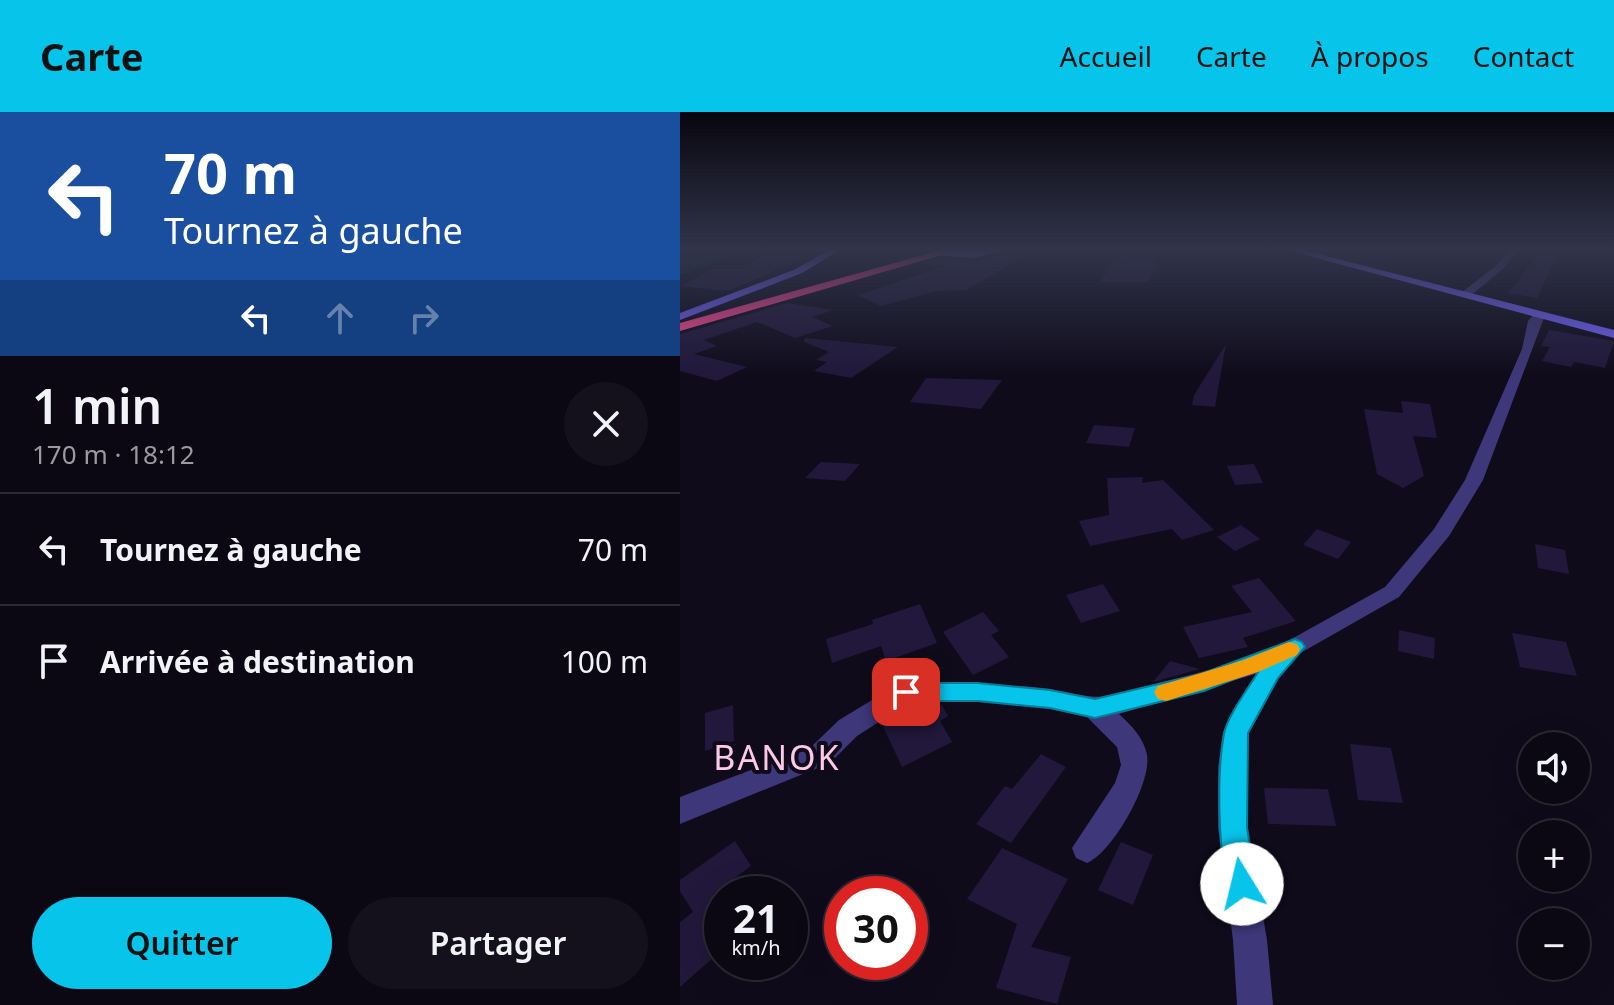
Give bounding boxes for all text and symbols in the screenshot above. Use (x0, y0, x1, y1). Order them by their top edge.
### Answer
text: Carte (40, 30, 143, 82)
text: Accueil (1060, 37, 1152, 75)
text: Carte (1196, 37, 1267, 75)
text: À propos (1311, 37, 1429, 75)
text: Contact (1473, 37, 1574, 75)
text: 70 m (164, 134, 297, 210)
icon: left (32, 144, 136, 248)
text: Tournez à gauche (164, 206, 463, 255)
icon: left (234, 296, 278, 340)
icon: ahead (318, 296, 362, 340)
icon: right (402, 296, 446, 340)
text: 1 min (32, 373, 162, 438)
button: close (564, 382, 648, 466)
text: 170 m · 18:12 (32, 436, 195, 472)
icon: left (32, 527, 76, 571)
text: Tournez à gauche (100, 529, 362, 570)
text: 70 m (578, 529, 648, 570)
icon: arrive (32, 639, 76, 683)
text: Arrivée à destination (100, 641, 415, 682)
text: 100 m (561, 641, 648, 682)
pin (872, 658, 940, 726)
icon: arrive (884, 670, 928, 714)
map controls (1518, 732, 1590, 980)
button: sound (1518, 732, 1590, 804)
district label: BANOK (713, 734, 841, 780)
button: + (1518, 820, 1590, 892)
position arrow (1200, 842, 1284, 926)
speed limit sign: 30 (824, 876, 928, 980)
text: 21 (733, 890, 779, 945)
button: Quitter (32, 897, 332, 989)
button: Partager (348, 897, 648, 989)
button: − (1518, 908, 1590, 980)
text: km/h (731, 934, 781, 961)

